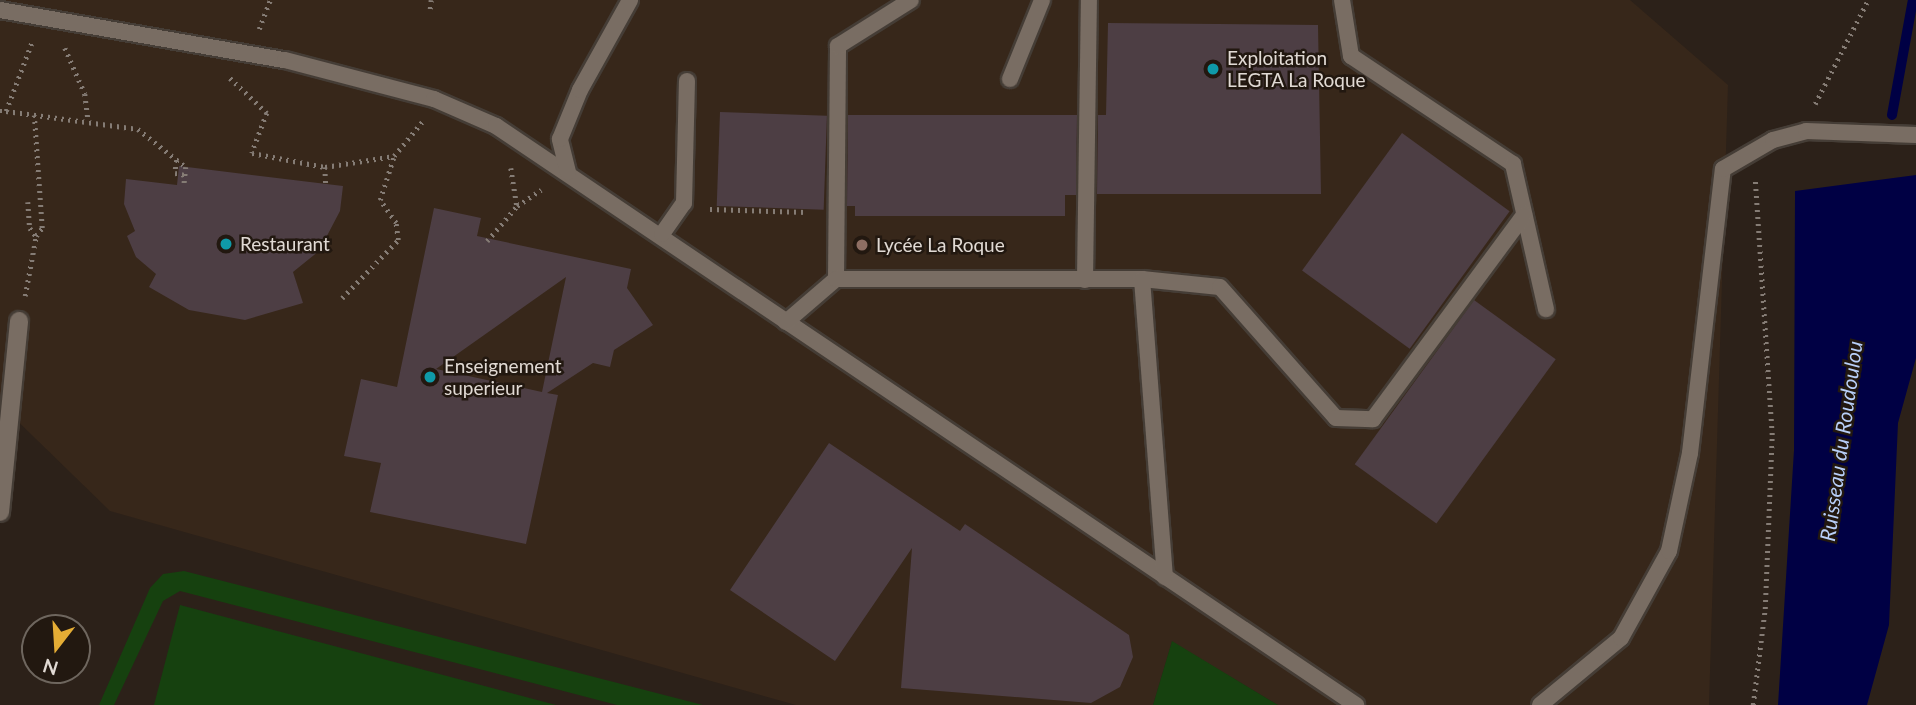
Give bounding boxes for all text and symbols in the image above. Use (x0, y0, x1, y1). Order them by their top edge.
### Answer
place label: Exploitation LEGTA La Roque (1227, 47, 1366, 91)
marker: Exploitation LEGTA La Roque (1205, 61, 1221, 77)
place label: Restaurant (240, 233, 330, 255)
place label: Lycée La Roque (876, 234, 1005, 256)
marker: Restaurant (218, 236, 234, 252)
marker: Lycée La Roque (854, 237, 870, 253)
water label: Ruisseau du Roudoulou (1814, 339, 1868, 543)
place label: Enseignement superieur (444, 355, 562, 399)
marker: Enseignement superieur (422, 369, 438, 385)
north arrow (21, 614, 91, 684)
text: N (40, 655, 61, 681)

